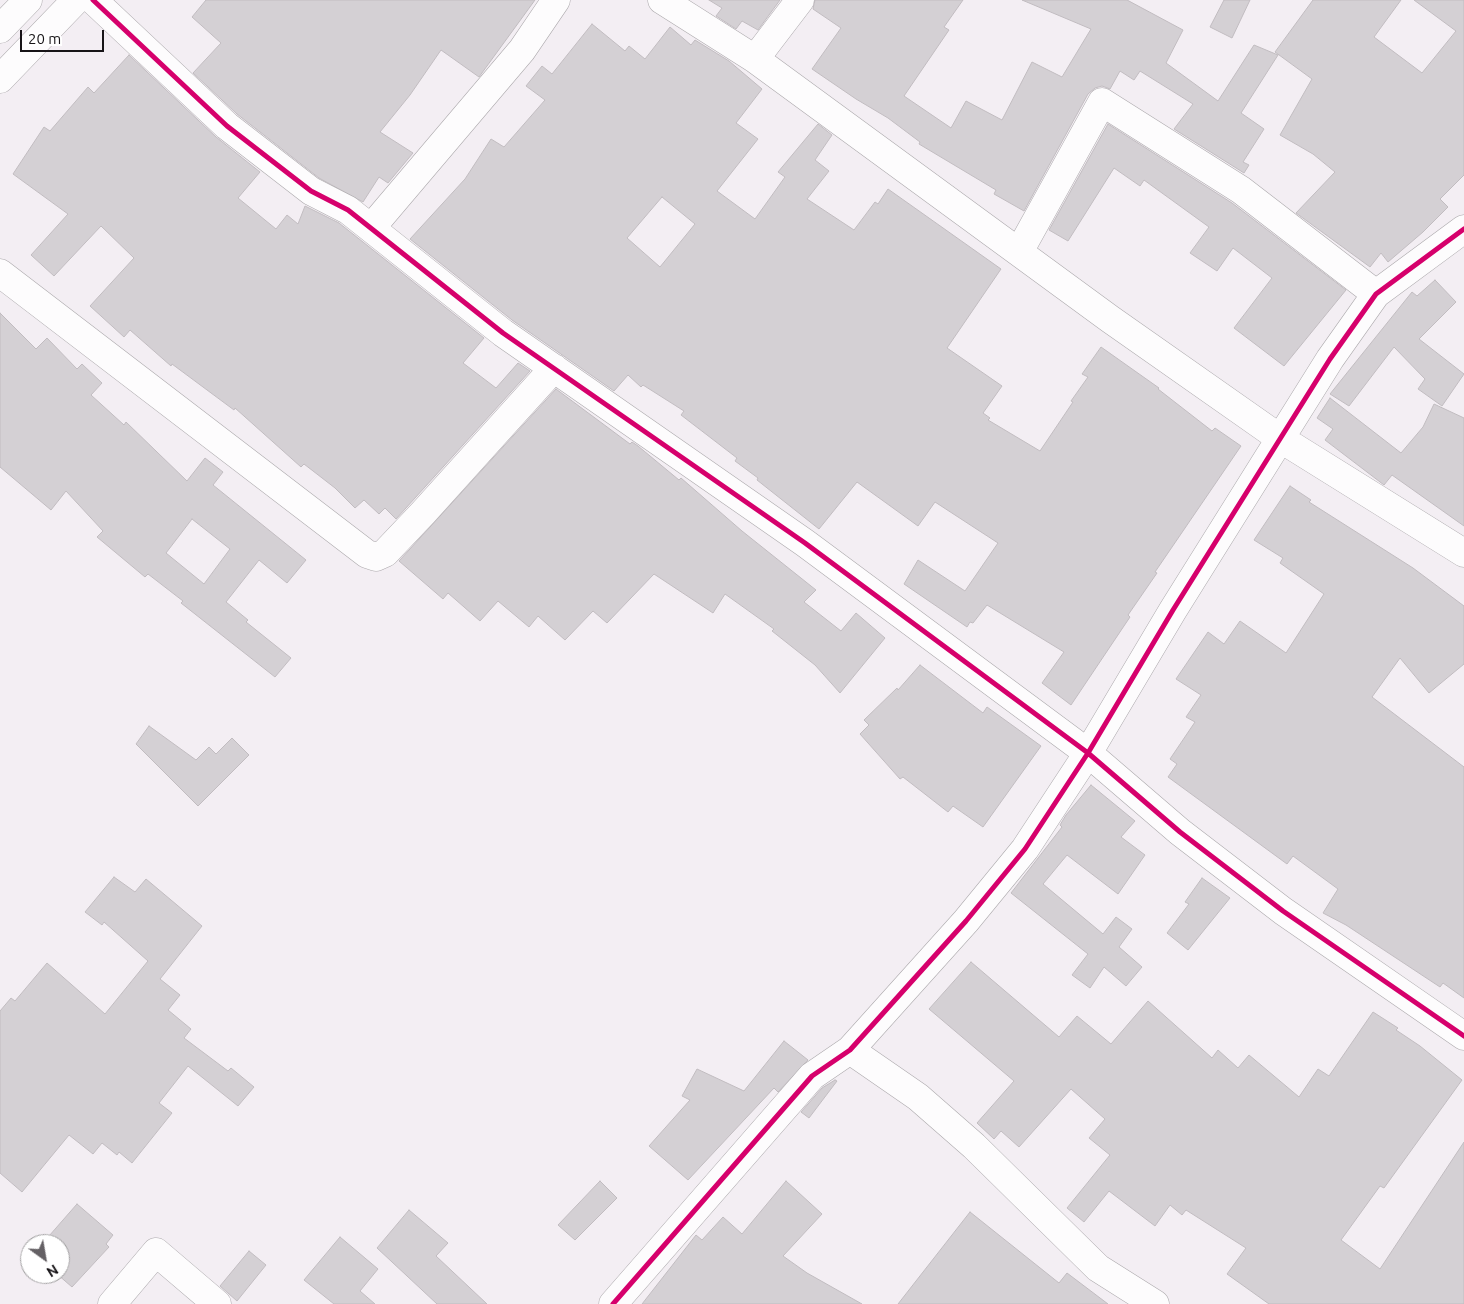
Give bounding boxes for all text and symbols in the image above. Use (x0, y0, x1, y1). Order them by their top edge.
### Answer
scale bar (22, 20, 106, 52)
text: 20 m (28, 30, 61, 47)
north arrow (20, 1234, 70, 1284)
text: N (44, 1261, 61, 1280)

